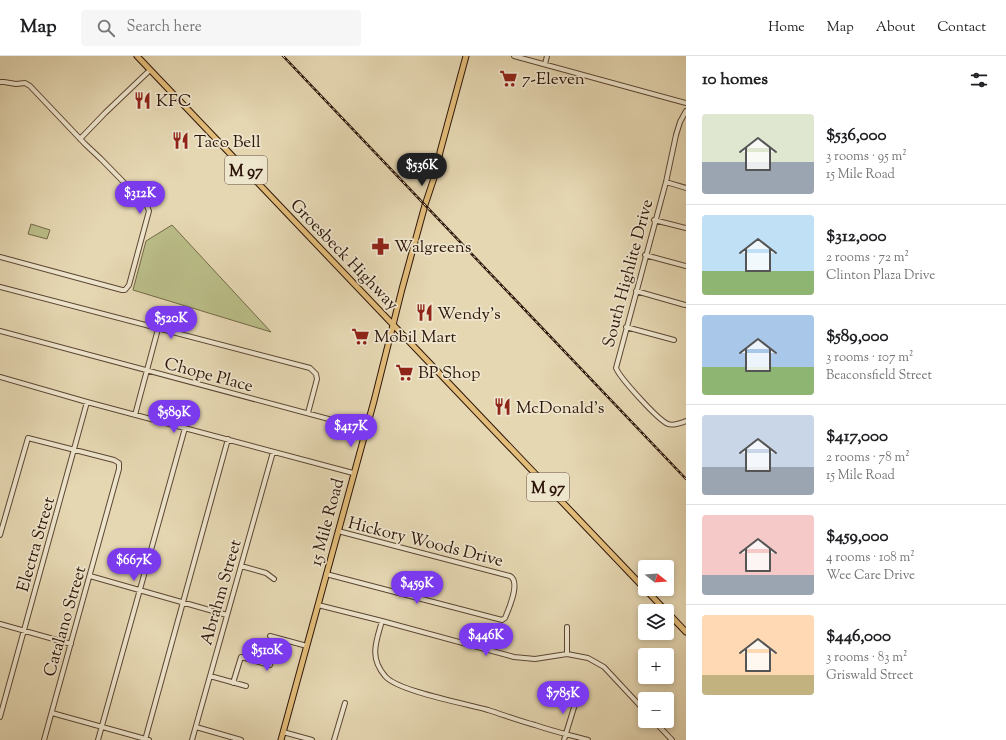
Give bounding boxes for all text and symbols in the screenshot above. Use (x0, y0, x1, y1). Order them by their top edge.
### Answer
search box (81, 10, 361, 46)
text: Map (20, 14, 57, 41)
icon: search (95, 17, 117, 39)
text: Search here (127, 17, 202, 38)
text: Home (768, 18, 805, 38)
text: Map (827, 18, 854, 38)
text: About (876, 18, 915, 38)
text: Contact (937, 18, 986, 38)
supermarket icon: 7-Eleven (499, 68, 519, 88)
place label: 7-Eleven (522, 68, 585, 92)
text: 10 homes (702, 68, 768, 92)
icon: filters (968, 69, 990, 91)
restaurant icon: KFC (133, 90, 153, 110)
place label: KFC (156, 90, 191, 114)
text: $536,000 (826, 124, 886, 148)
icon: home (734, 130, 782, 178)
restaurant icon: Taco Bell (171, 131, 191, 151)
place label: Taco Bell (194, 131, 261, 155)
text: 3 rooms · 95 m² (826, 148, 907, 166)
pin: $536K (394, 153, 450, 187)
road number: M 97 (225, 156, 267, 184)
text: $536K (406, 157, 438, 175)
text: 15 Mile Road (826, 166, 895, 184)
pin: $312K (112, 181, 168, 215)
text: $312K (124, 185, 156, 203)
street label: Groesbeck Highway (284, 194, 404, 317)
street label: South Highlite Drive (598, 197, 660, 350)
text: $312,000 (826, 225, 886, 249)
icon: home (734, 231, 782, 279)
pharmacy icon: Walgreens (371, 236, 391, 256)
place label: Walgreens (394, 236, 472, 260)
text: 2 rooms · 72 m² (826, 249, 909, 267)
text: Clinton Plaza Drive (826, 267, 935, 285)
restaurant icon: Wendy's (414, 303, 434, 323)
place label: Wendy's (437, 303, 501, 327)
pin: $520K (143, 306, 199, 340)
text: $520K (154, 310, 188, 328)
text: $589,000 (826, 325, 888, 349)
supermarket icon: Mobil Mart (351, 326, 371, 346)
place label: Mobil Mart (374, 326, 457, 350)
icon: home (734, 331, 782, 379)
text: 3 rooms · 107 m² (826, 349, 913, 367)
street label: Chope Place (161, 353, 256, 399)
supermarket icon: BP Shop (395, 362, 415, 382)
place label: BP Shop (418, 362, 480, 386)
text: Beaconsfield Street (826, 367, 932, 385)
restaurant icon: McDonald's (493, 397, 513, 417)
place label: McDonald's (516, 397, 605, 421)
pin: $589K (146, 400, 202, 434)
text: $589K (157, 404, 191, 422)
pin: $417K (323, 414, 379, 448)
text: $417K (334, 418, 368, 436)
text: $417,000 (826, 425, 888, 449)
icon: home (734, 431, 782, 479)
text: 2 rooms · 78 m² (826, 449, 910, 467)
text: 15 Mile Road (826, 467, 895, 485)
road number: M 97 (527, 473, 569, 501)
street label: 15 Mile Road (305, 476, 351, 569)
street label: Electra Street (12, 494, 62, 595)
street label: Hickory Woods Drive (345, 512, 506, 574)
text: $459,000 (826, 525, 888, 549)
icon: home (734, 531, 782, 579)
street label: Abrahm Street (195, 537, 248, 648)
pin: $667K (106, 548, 162, 582)
text: 4 rooms · 108 m² (826, 549, 915, 567)
text: $667K (116, 552, 152, 570)
north arrow (638, 560, 674, 596)
map controls (638, 560, 674, 728)
street label: Catalano Street (39, 563, 93, 680)
text: Wee Care Drive (826, 567, 915, 585)
pin: $459K (389, 571, 445, 605)
text: $459K (400, 575, 434, 593)
button: layers (638, 604, 674, 640)
pin: $446K (458, 623, 514, 657)
text: $446,000 (826, 625, 891, 649)
text: $446K (468, 627, 504, 645)
icon: home (734, 631, 782, 679)
pin: $510K (239, 638, 295, 672)
text: $510K (251, 642, 283, 660)
button: + (638, 648, 674, 684)
text: 3 rooms · 83 m² (826, 649, 907, 667)
text: Griswald Street (826, 667, 913, 685)
pin: $785K (535, 681, 591, 715)
text: $785K (546, 685, 580, 703)
button: − (638, 692, 674, 728)

